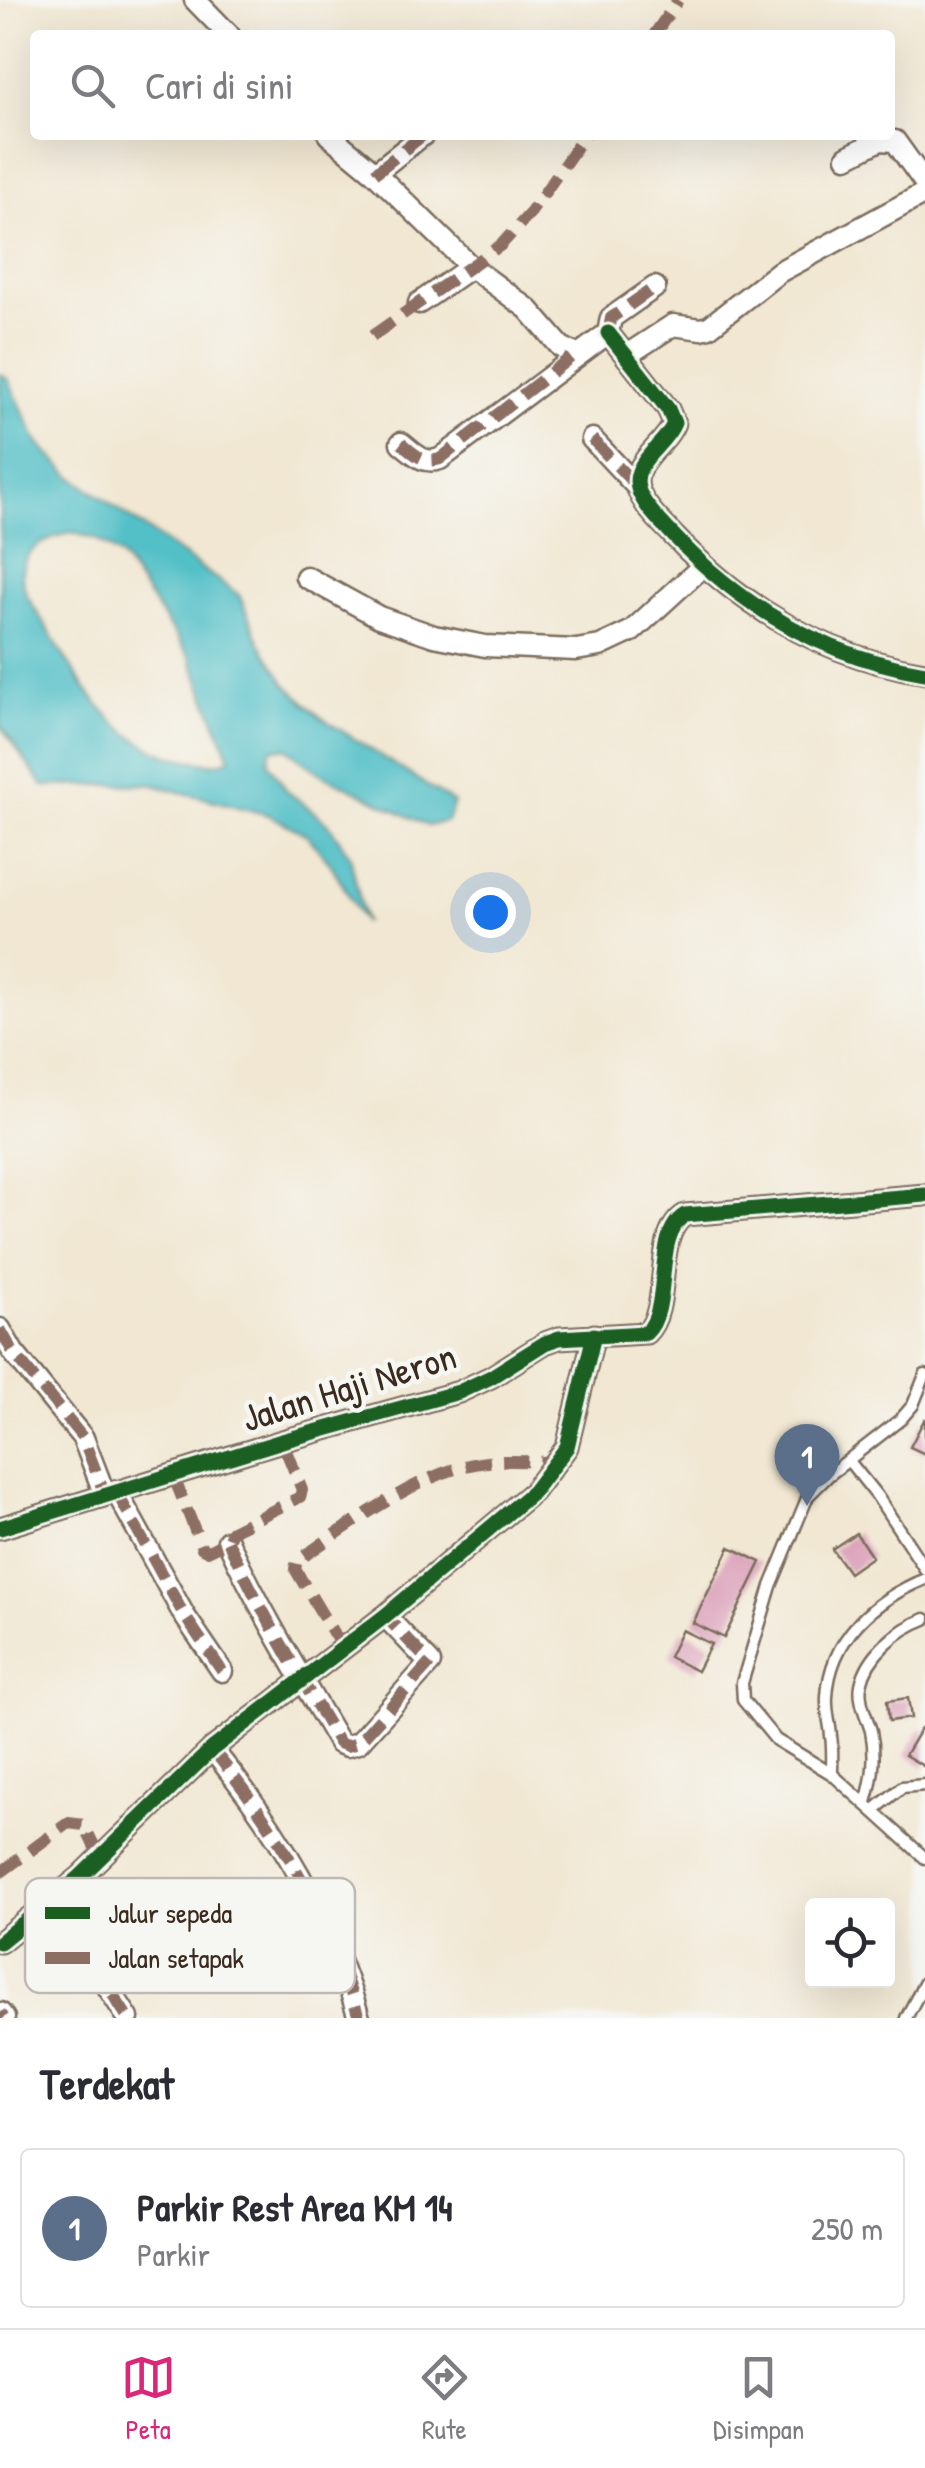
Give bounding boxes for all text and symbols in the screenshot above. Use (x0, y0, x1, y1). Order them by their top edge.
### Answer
search box (30, 30, 895, 140)
icon: search (65, 58, 120, 113)
text: Cari di sini (145, 59, 294, 111)
your location (465, 887, 516, 938)
street label: Jalan Haji Neron (235, 1329, 462, 1443)
pin: 1 (774, 1424, 840, 1506)
legend (25, 1878, 355, 1993)
text: Jalur sepeda (108, 1894, 232, 1932)
map controls (805, 1898, 895, 1988)
button: locate (805, 1898, 895, 1988)
text: Jalan setapak (108, 1939, 244, 1977)
text: Terdekat (40, 2055, 174, 2112)
text: Parkir Rest Area KM 14 (137, 2181, 452, 2233)
text: 1 (69, 2207, 80, 2250)
text: 250 m (811, 2207, 883, 2250)
text: Parkir (137, 2233, 210, 2276)
tab: Peta (121, 2350, 176, 2448)
tab: Rute (417, 2350, 472, 2448)
tab: Disimpan (713, 2350, 804, 2448)

